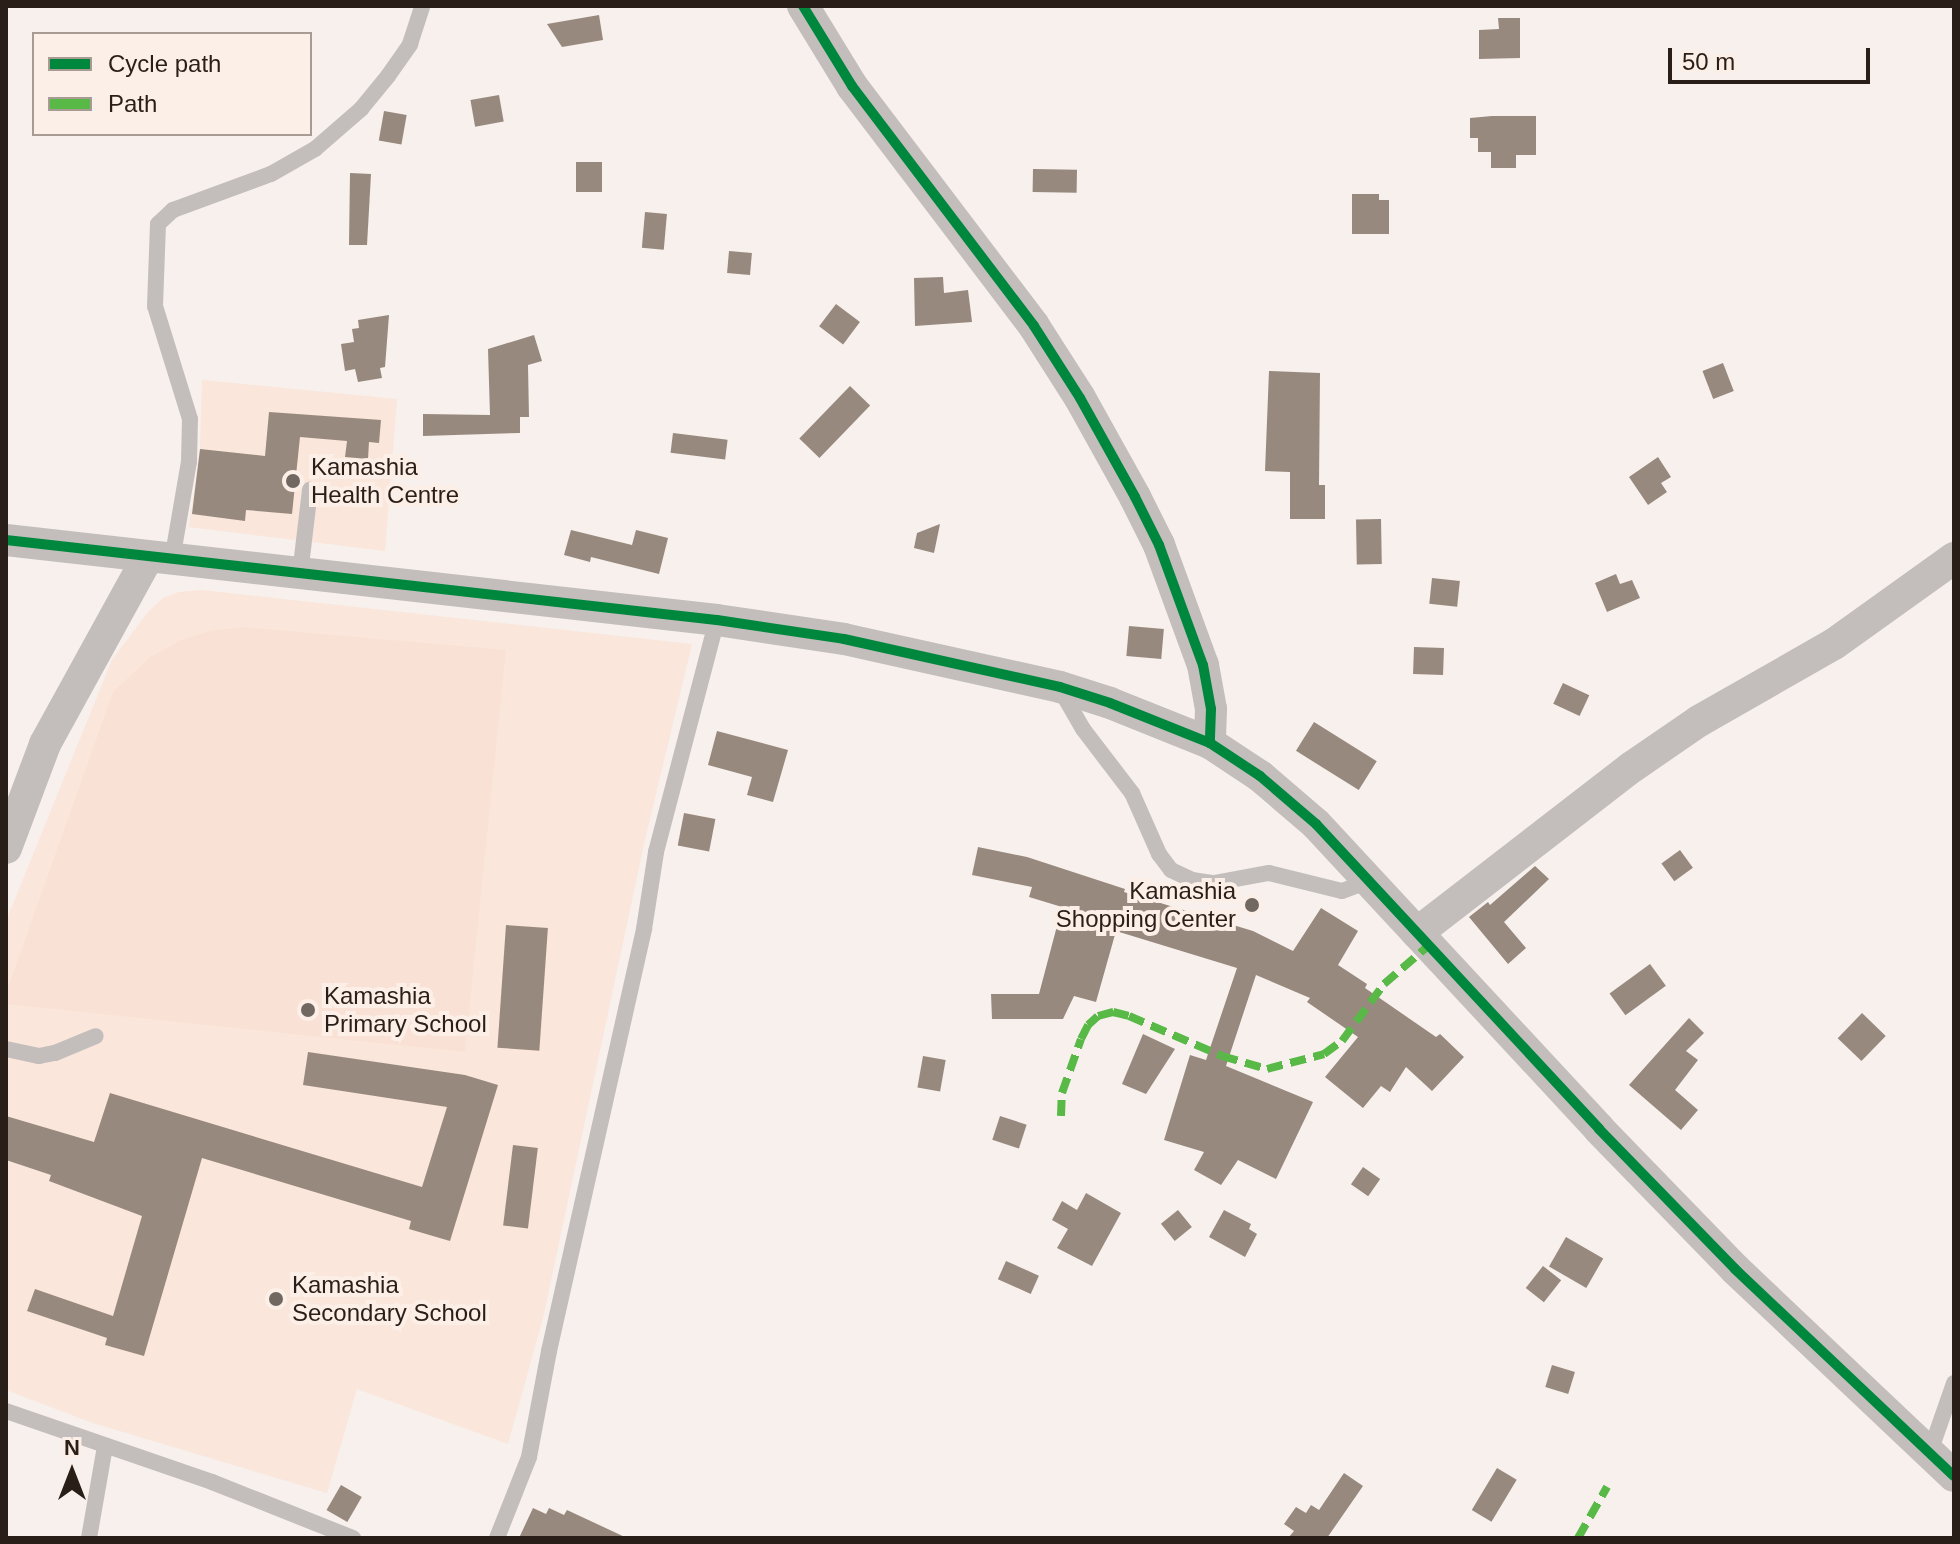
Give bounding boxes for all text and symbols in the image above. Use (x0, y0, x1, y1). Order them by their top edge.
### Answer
legend (32, 32, 312, 136)
scale bar (1672, 32, 1874, 82)
text: 50 m (1682, 48, 1735, 75)
text: Cycle path (108, 50, 221, 77)
text: Path (108, 90, 157, 117)
place label: Kamashia Health Centre (311, 453, 459, 509)
marker: Kamashia Health Centre (282, 470, 304, 492)
place label: Kamashia Shopping Center (1056, 877, 1236, 933)
marker: Kamashia Shopping Center (1243, 896, 1261, 914)
place label: Kamashia Primary School (324, 982, 487, 1038)
marker: Kamashia Primary School (299, 1001, 317, 1019)
place label: Kamashia Secondary School (292, 1271, 487, 1327)
marker: Kamashia Secondary School (267, 1290, 285, 1308)
north arrow (32, 1432, 112, 1512)
text: N (64, 1435, 80, 1460)

